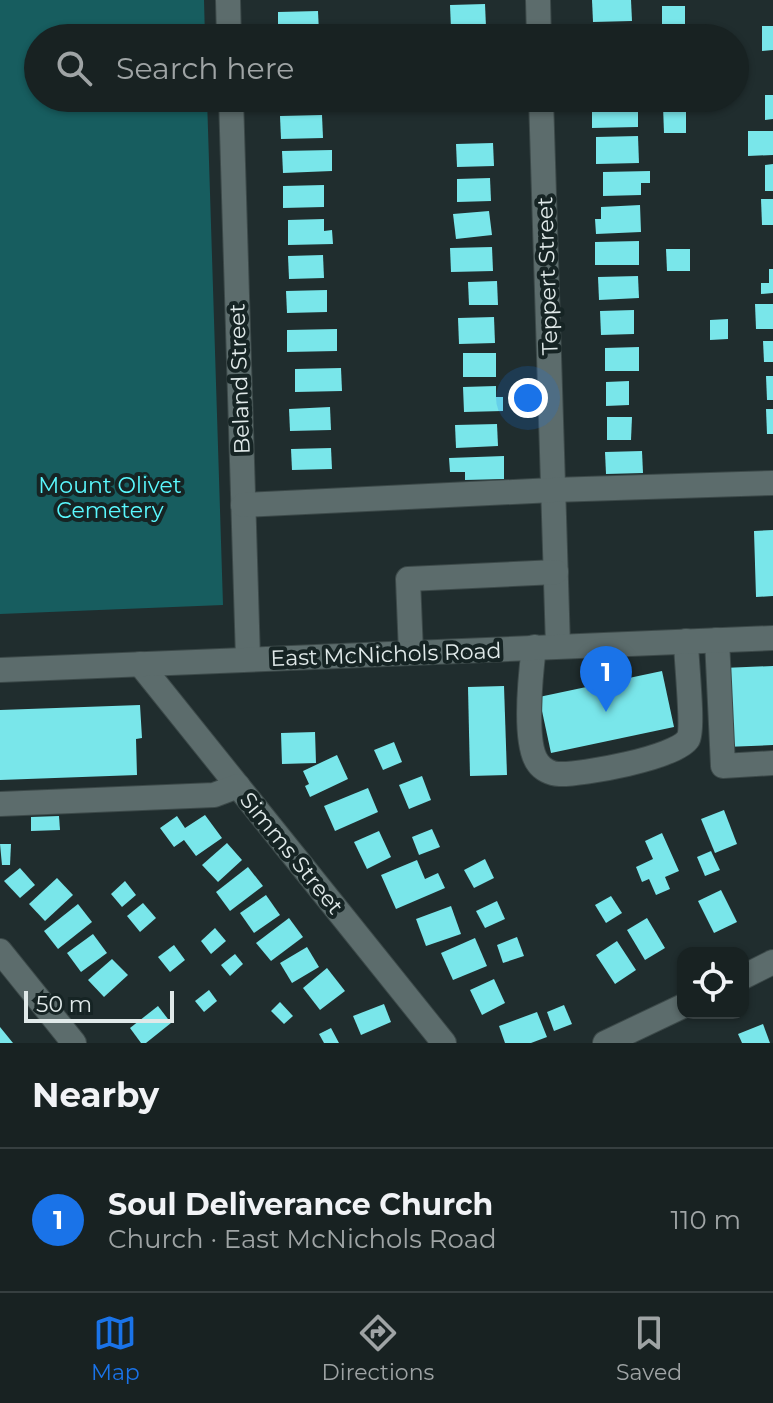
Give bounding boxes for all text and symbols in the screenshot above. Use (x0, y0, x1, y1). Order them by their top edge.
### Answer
search box (24, 24, 749, 112)
icon: search (52, 46, 96, 90)
text: Search here (116, 50, 294, 87)
street label: Teppert Street (531, 196, 564, 355)
street label: Beland Street (223, 303, 256, 455)
your location (508, 378, 548, 418)
park label: Mount Olivet Cemetery (38, 472, 182, 524)
street label: East McNichols Road (270, 637, 502, 672)
pin: 1 (580, 646, 632, 712)
street label: Simms Street (234, 787, 349, 920)
map controls (677, 947, 749, 1019)
button: locate (677, 947, 749, 1019)
scale bar (24, 987, 174, 1023)
text: 50 m (36, 991, 92, 1018)
text: Nearby (32, 1074, 159, 1116)
text: Soul Deliverance Church (108, 1186, 493, 1223)
text: 1 (53, 1204, 63, 1236)
text: 110 m (671, 1204, 741, 1236)
text: Church · East McNichols Road (108, 1223, 497, 1255)
tab: Map (91, 1311, 140, 1386)
tab: Directions (322, 1311, 434, 1386)
tab: Saved (616, 1311, 682, 1386)

